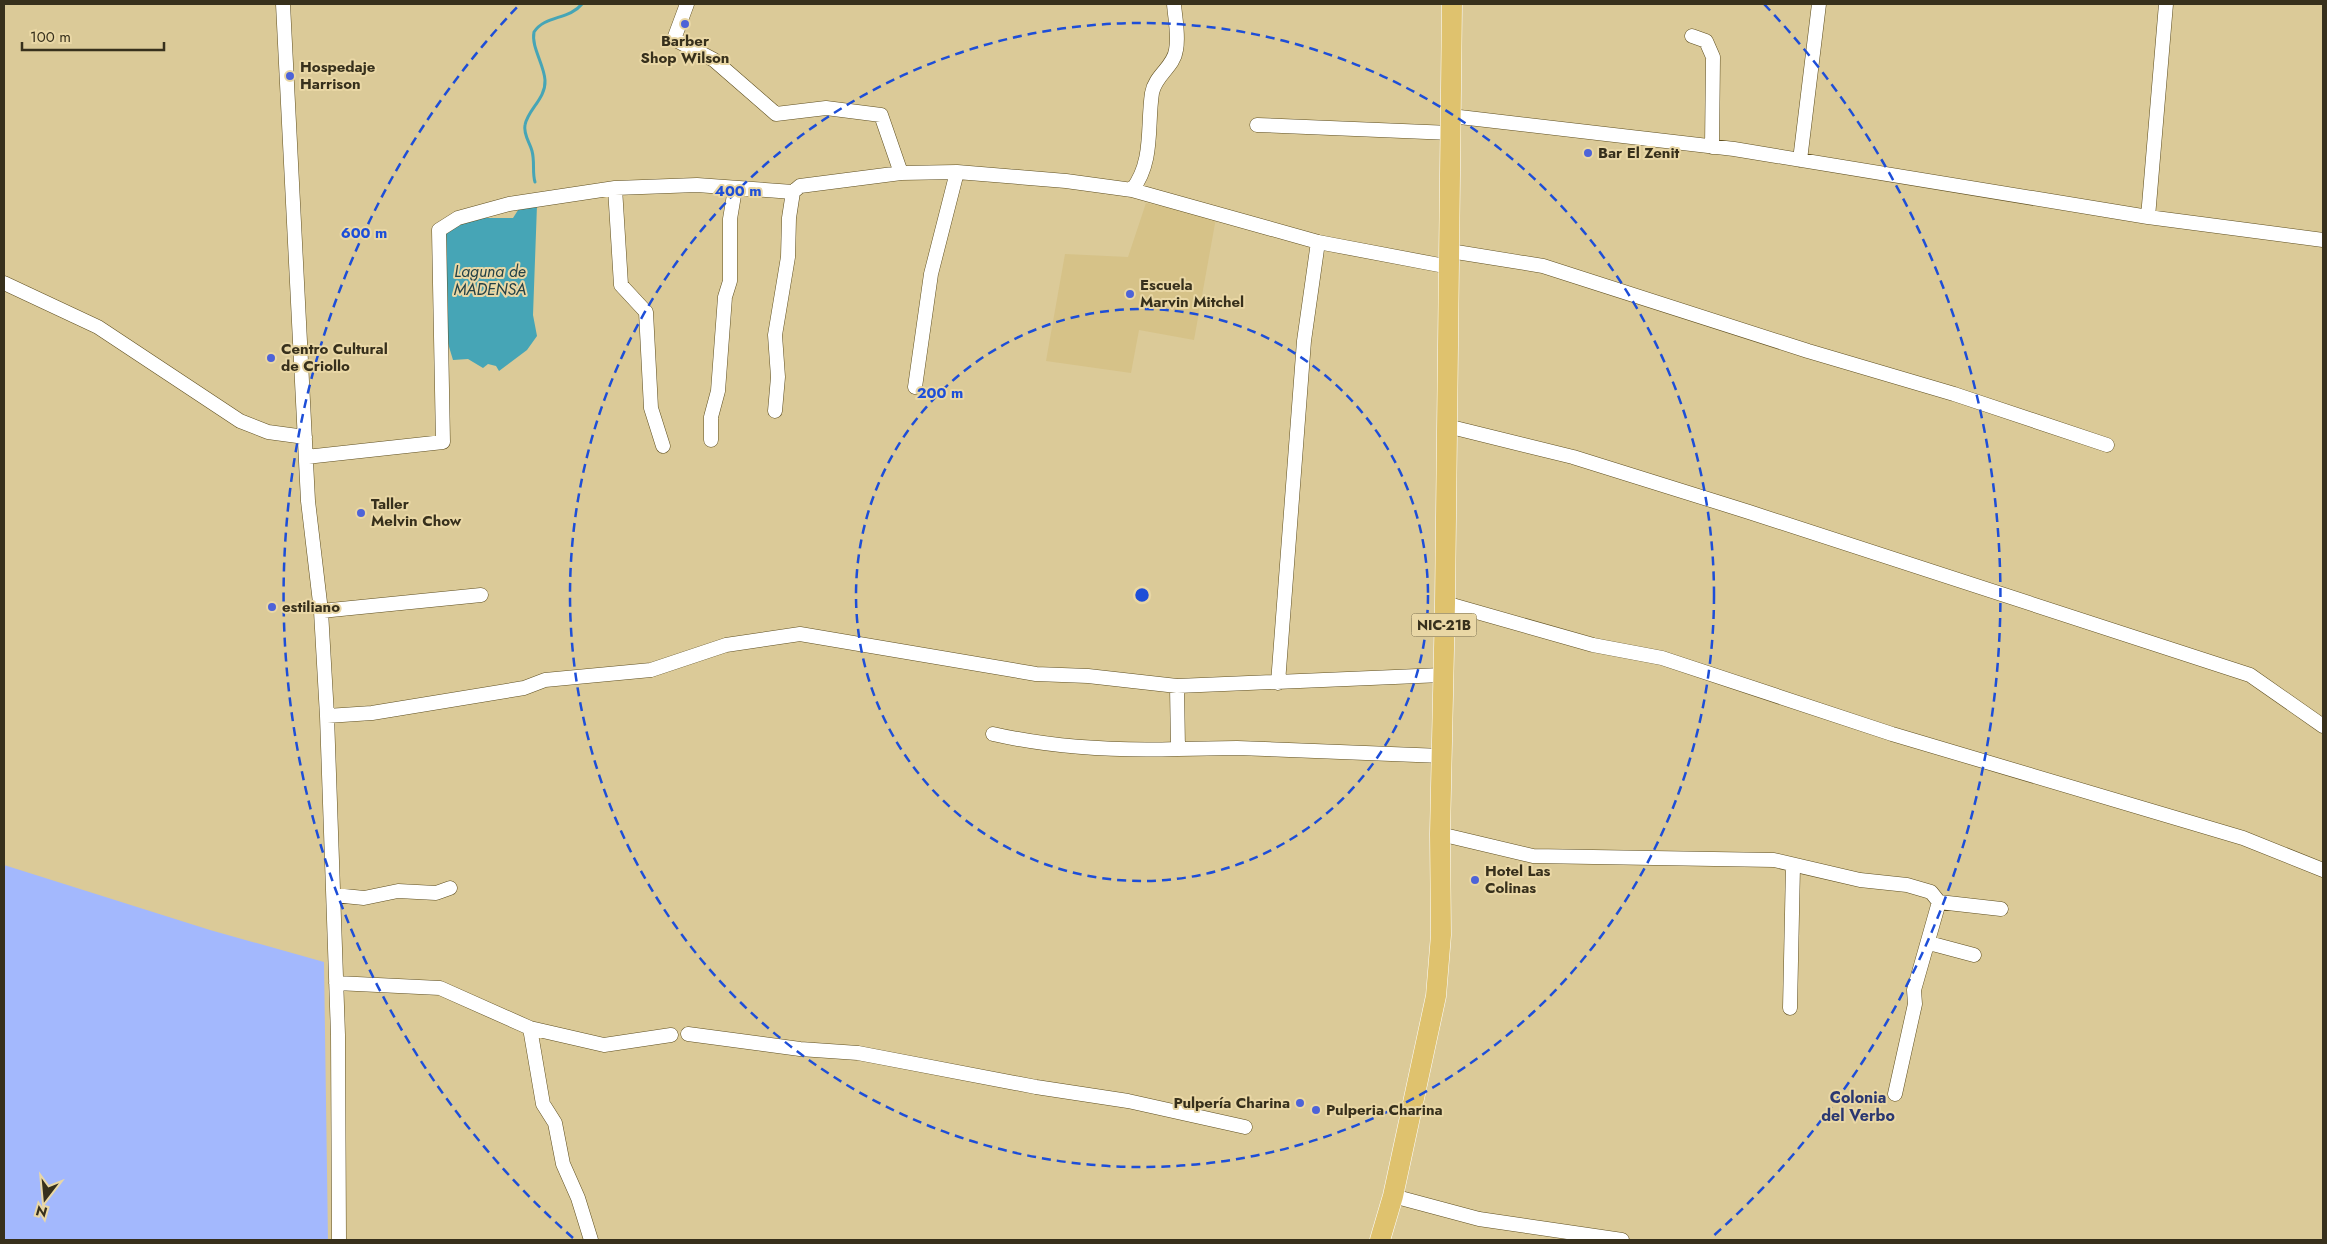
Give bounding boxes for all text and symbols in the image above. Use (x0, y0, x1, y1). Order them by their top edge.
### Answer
marker: Barber Shop Wilson (679, 18, 691, 30)
scale bar (22, 20, 165, 52)
text: 100 m (30, 26, 71, 48)
place label: Barber Shop Wilson (641, 30, 730, 69)
place label: Hospedaje Harrison (300, 56, 376, 95)
marker: Hospedaje Harrison (284, 70, 296, 82)
place label: Bar El Zenit (1598, 142, 1680, 164)
marker: Bar El Zenit (1582, 147, 1594, 159)
text: 400 m (714, 180, 762, 202)
text: 600 m (341, 222, 387, 244)
water label: Laguna de MADENSA (454, 260, 526, 301)
place label: Escuela Marvin Mitchel (1140, 274, 1244, 313)
marker: Escuela Marvin Mitchel (1124, 288, 1136, 300)
place label: Centro Cultural de Criollo (281, 338, 388, 377)
marker: Centro Cultural de Criollo (265, 352, 277, 364)
text: 200 m (917, 382, 963, 404)
place label: Taller Melvin Chow (371, 493, 462, 532)
marker: Taller Melvin Chow (355, 507, 367, 519)
centre of rings (1133, 586, 1151, 604)
place label: estiliano (282, 596, 340, 618)
marker: estiliano (266, 601, 278, 613)
road number: NIC-21B (1412, 614, 1476, 636)
place label: Hotel Las Colinas (1485, 860, 1551, 899)
marker: Hotel Las Colinas (1469, 874, 1481, 886)
district label: Colonia del Verbo (1821, 1086, 1895, 1127)
place label: Pulpería Charina (1173, 1092, 1290, 1114)
marker: Pulpería Charina (1294, 1097, 1306, 1109)
place label: Pulperia Charina (1326, 1099, 1443, 1121)
marker: Pulperia Charina (1310, 1104, 1322, 1116)
north arrow (20, 1174, 70, 1224)
text: N (33, 1200, 50, 1223)

